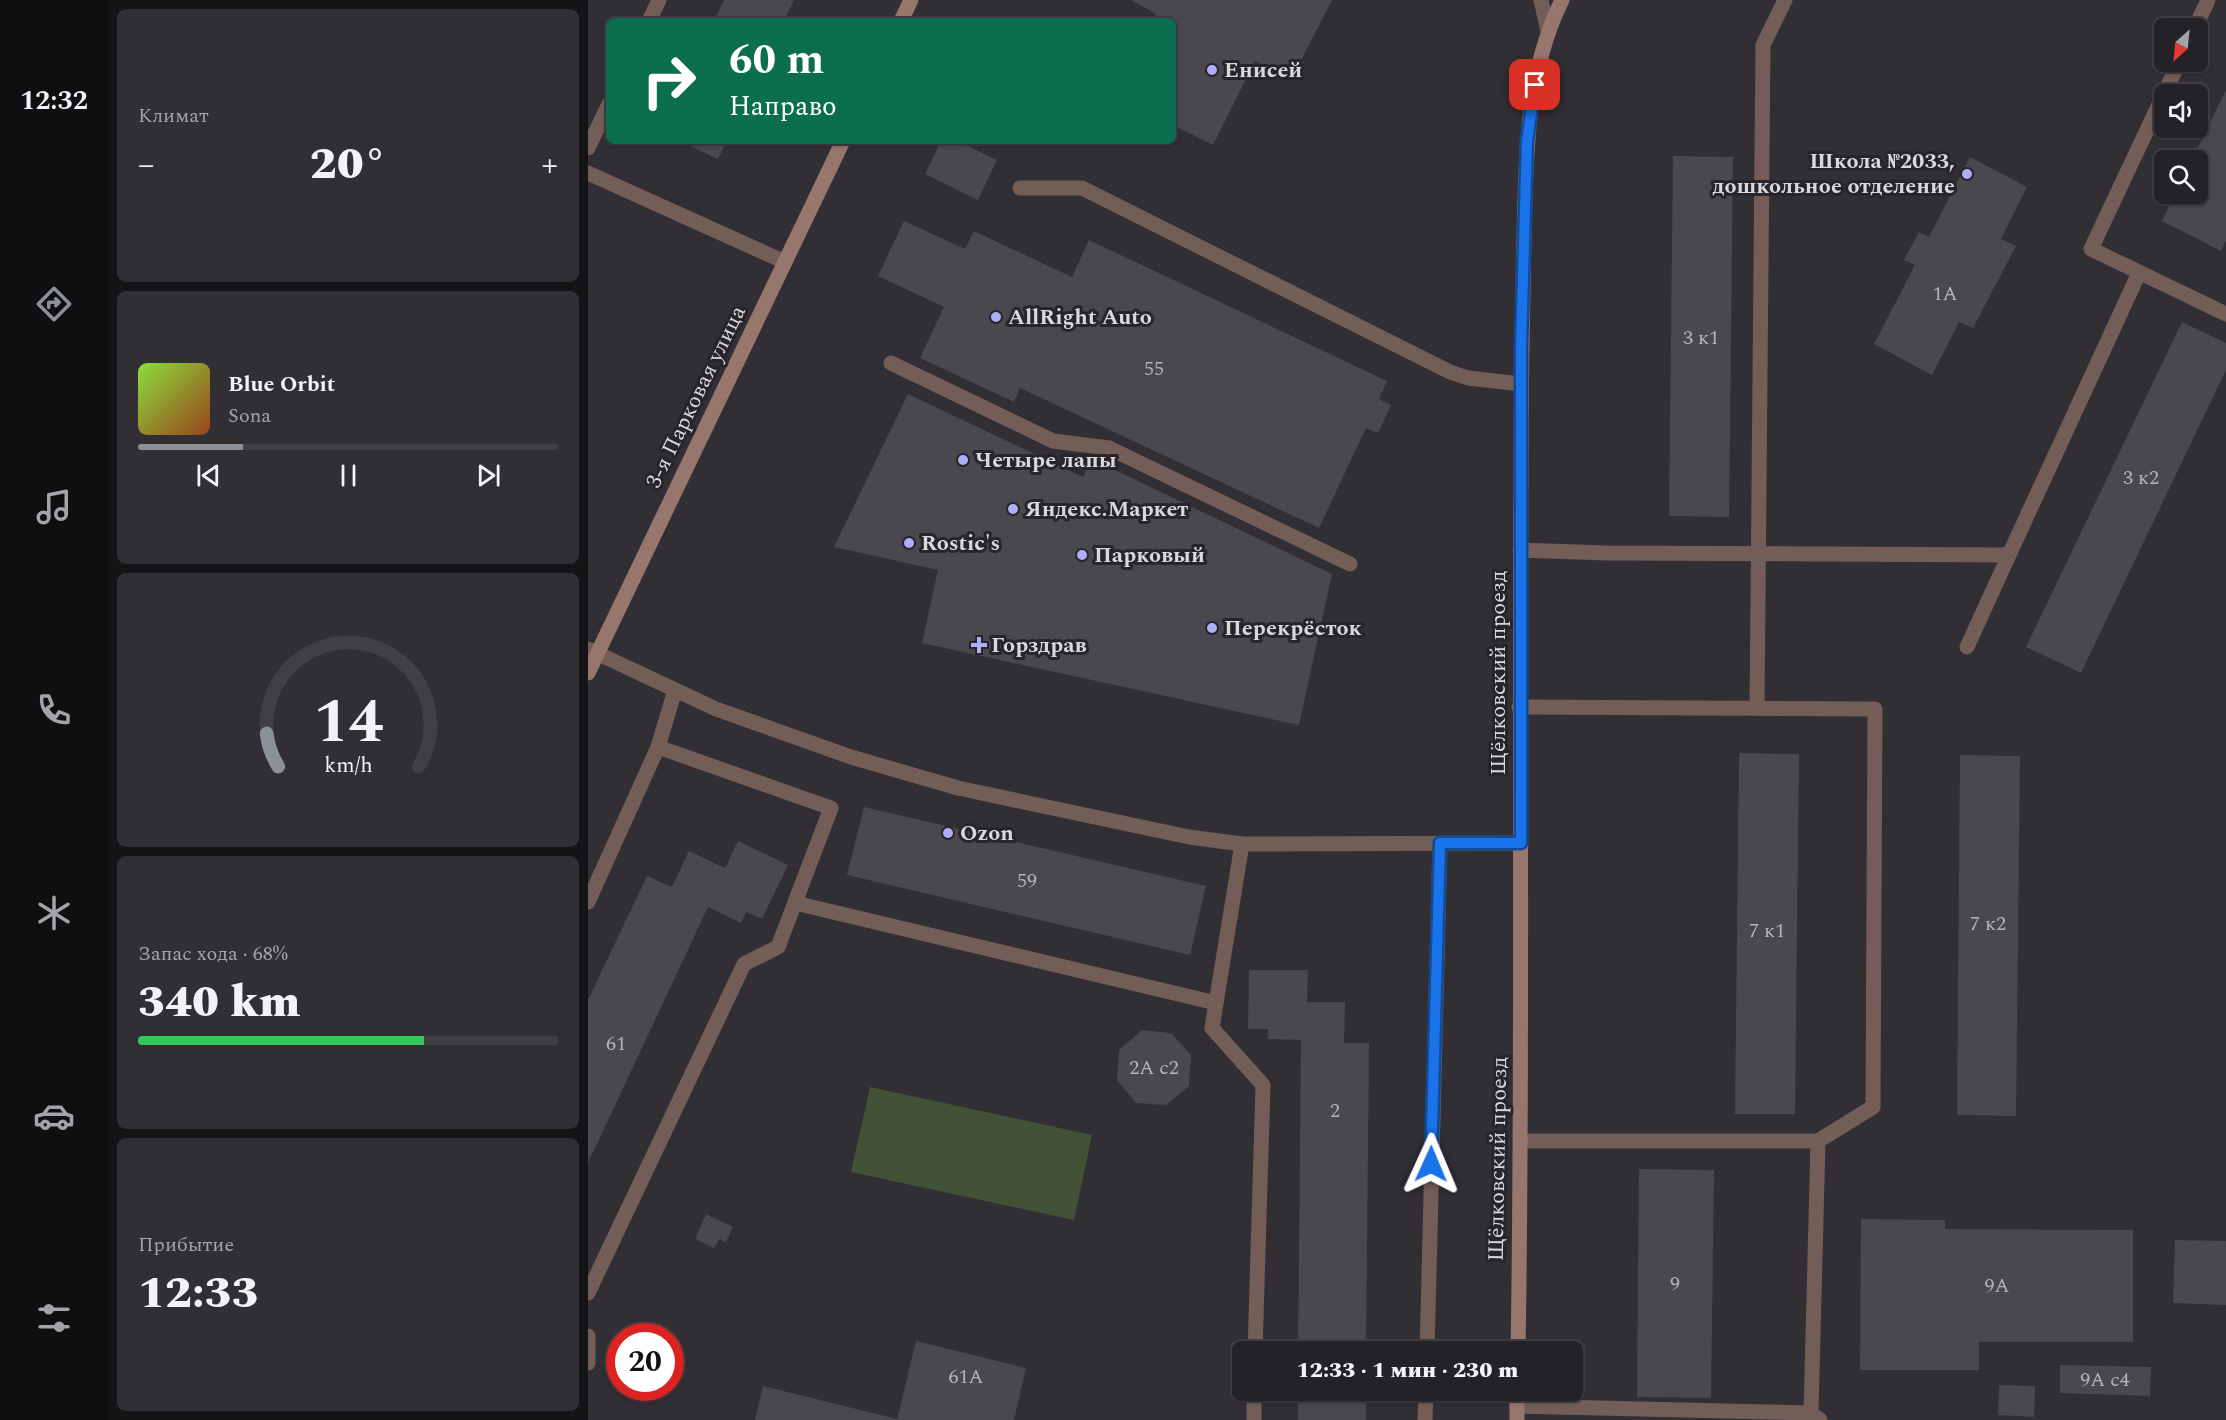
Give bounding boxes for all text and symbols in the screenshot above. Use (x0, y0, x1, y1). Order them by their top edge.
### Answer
north arrow (2154, 18, 2208, 72)
map controls (2154, 18, 2208, 204)
text: 60 m (729, 29, 824, 92)
icon: right (630, 42, 708, 120)
place label: Енисей (1224, 54, 1302, 87)
pin (1509, 59, 1560, 110)
marker: Енисей (1205, 63, 1219, 77)
icon: arrive (1518, 68, 1551, 101)
text: 12:32 (20, 80, 88, 122)
button: sound (2154, 84, 2208, 138)
text: Направо (729, 86, 837, 128)
text: Климат (138, 101, 209, 131)
text: 20° (310, 130, 386, 199)
text: − (138, 140, 155, 190)
text: + (541, 140, 558, 190)
place label: Школа №2033, дошкольное отделение (1713, 145, 1955, 203)
button: search (2154, 150, 2208, 204)
marker: Школа №2033, дошкольное отделение (1960, 167, 1974, 181)
house number: 1А (1933, 279, 1958, 309)
icon: directions (33, 283, 75, 325)
street label: 3-я Парковая улица (637, 300, 755, 494)
place label: AllRight Auto (1008, 301, 1152, 334)
marker: AllRight Auto (989, 310, 1003, 324)
house number: 3 к1 (1683, 323, 1719, 353)
house number: 55 (1144, 354, 1164, 384)
text: Blue Orbit (228, 368, 335, 401)
text: Sona (228, 401, 271, 431)
place label: Четыре лапы (975, 444, 1117, 477)
marker: Четыре лапы (956, 453, 970, 467)
icon: previous (192, 459, 225, 492)
icon: pause (332, 459, 365, 492)
icon: next (472, 459, 505, 492)
house number: 3 к2 (2123, 463, 2159, 493)
icon: music (33, 486, 75, 528)
place label: Яндекс.Маркет (1025, 493, 1188, 526)
marker: Яндекс.Маркет (1006, 502, 1020, 516)
place label: Rostic's (921, 527, 1000, 560)
marker: Rostic's (902, 536, 916, 550)
place label: Парковый (1094, 539, 1205, 572)
marker: Парковый (1075, 548, 1089, 562)
street label: Щёлковский проезд (1482, 571, 1515, 776)
place label: Перекрёсток (1224, 612, 1363, 645)
marker: Перекрёсток (1205, 621, 1219, 635)
place label: Горздрав (991, 629, 1087, 662)
marker: Горздрав (972, 638, 986, 652)
text: 14 (313, 675, 383, 770)
icon: phone (33, 689, 75, 731)
text: km/h (324, 749, 372, 782)
place label: Ozon (960, 817, 1014, 850)
marker: Ozon (941, 826, 955, 840)
house number: 59 (1017, 866, 1037, 896)
icon: climate (33, 892, 75, 934)
house number: 7 к2 (1970, 909, 2006, 939)
house number: 7 к1 (1749, 916, 1785, 946)
text: Запас хода · 68% (138, 939, 288, 969)
text: 340 km (138, 968, 300, 1037)
house number: 61 (606, 1029, 626, 1059)
house number: 2А с2 (1129, 1053, 1179, 1083)
street label: Щёлковский проезд (1480, 1056, 1516, 1262)
icon: car (33, 1095, 75, 1137)
house number: 2 (1330, 1096, 1340, 1126)
position arrow (1399, 1132, 1463, 1196)
text: Прибытие (138, 1230, 234, 1260)
text: 12:33 (138, 1259, 259, 1328)
house number: 9 (1670, 1269, 1680, 1299)
house number: 9А (1985, 1271, 2010, 1301)
icon: filters (33, 1297, 75, 1339)
speed limit sign: 20 (606, 1323, 684, 1401)
text: 12:33 · 1 мин · 230 m (1297, 1354, 1518, 1387)
house number: 61А (949, 1362, 984, 1392)
house number: 9А с4 (2080, 1365, 2130, 1395)

